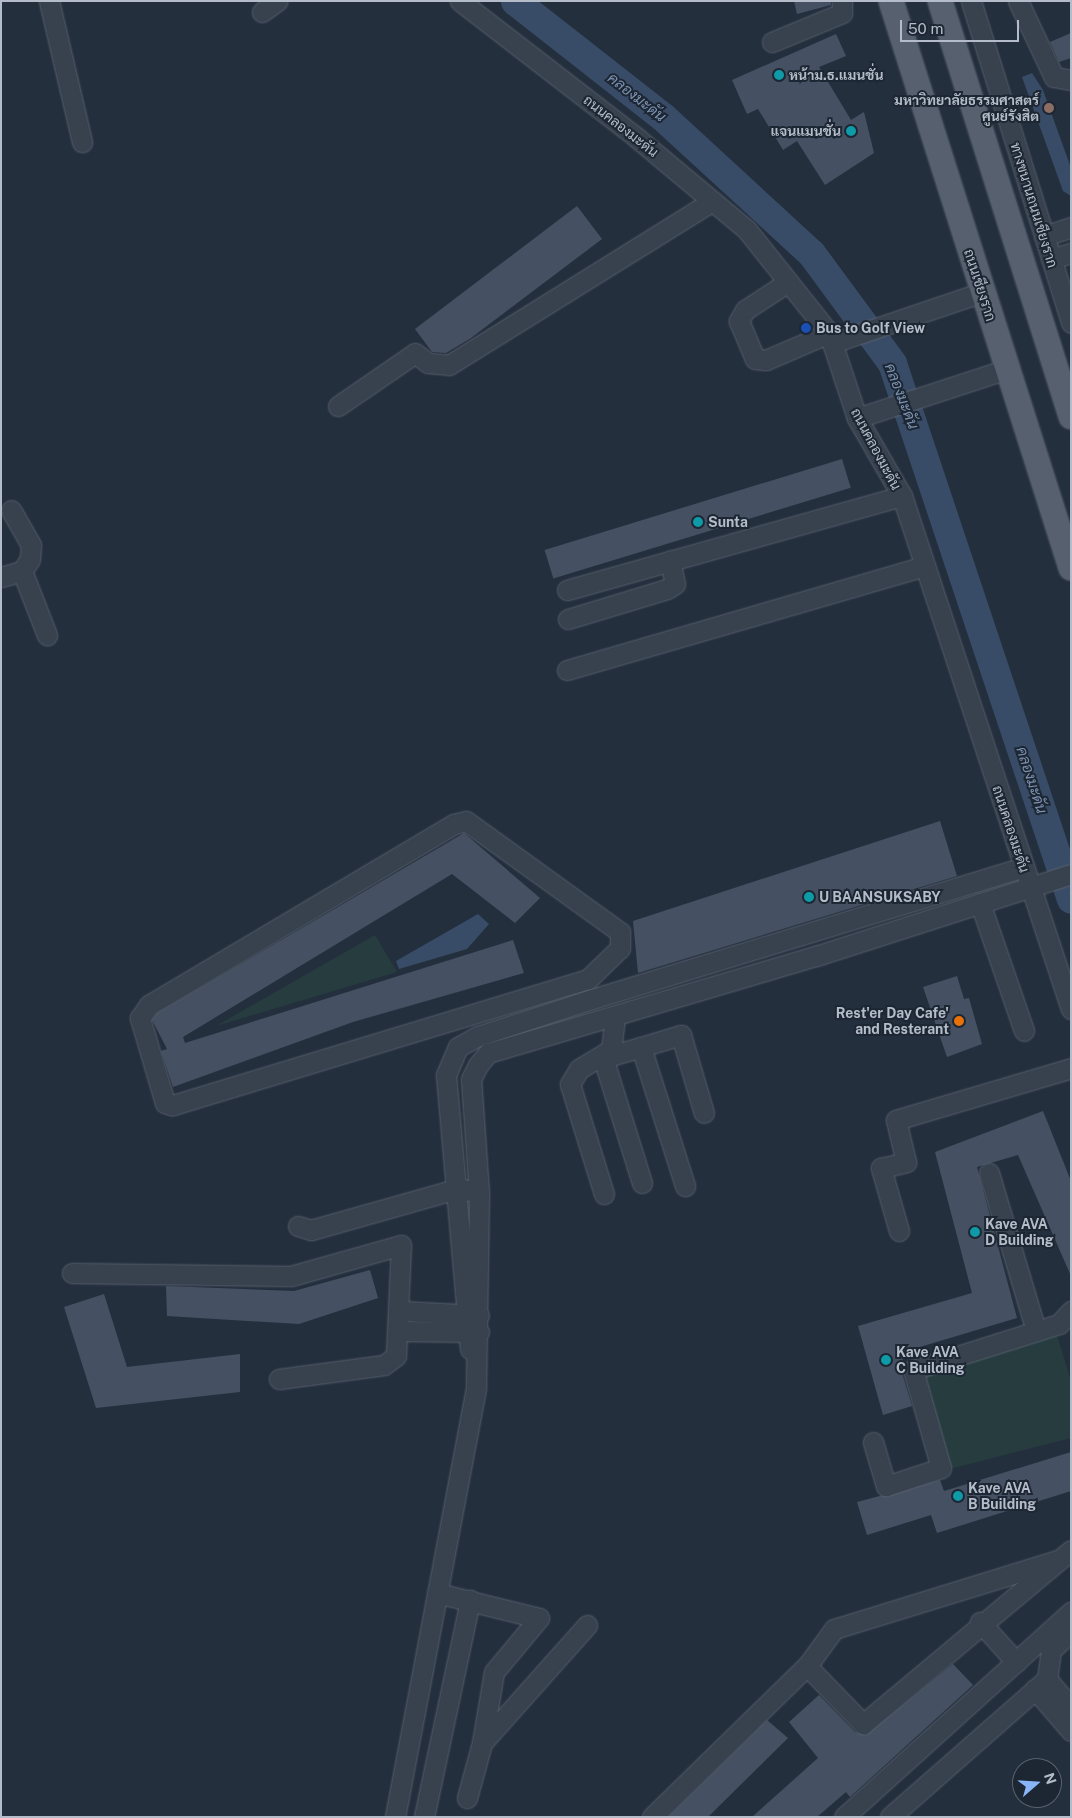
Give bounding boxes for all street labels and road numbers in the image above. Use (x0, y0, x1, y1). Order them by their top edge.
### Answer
street label: ถนนคลองมะดัน (580, 92, 662, 160)
street label: ทางขนานถนนเชียงราก (1007, 140, 1061, 270)
street label: ถนนเชียงราก (960, 247, 1000, 323)
street label: ถนนคลองมะดัน (847, 405, 905, 493)
street label: ถนนคลองมะดัน (989, 783, 1033, 875)

